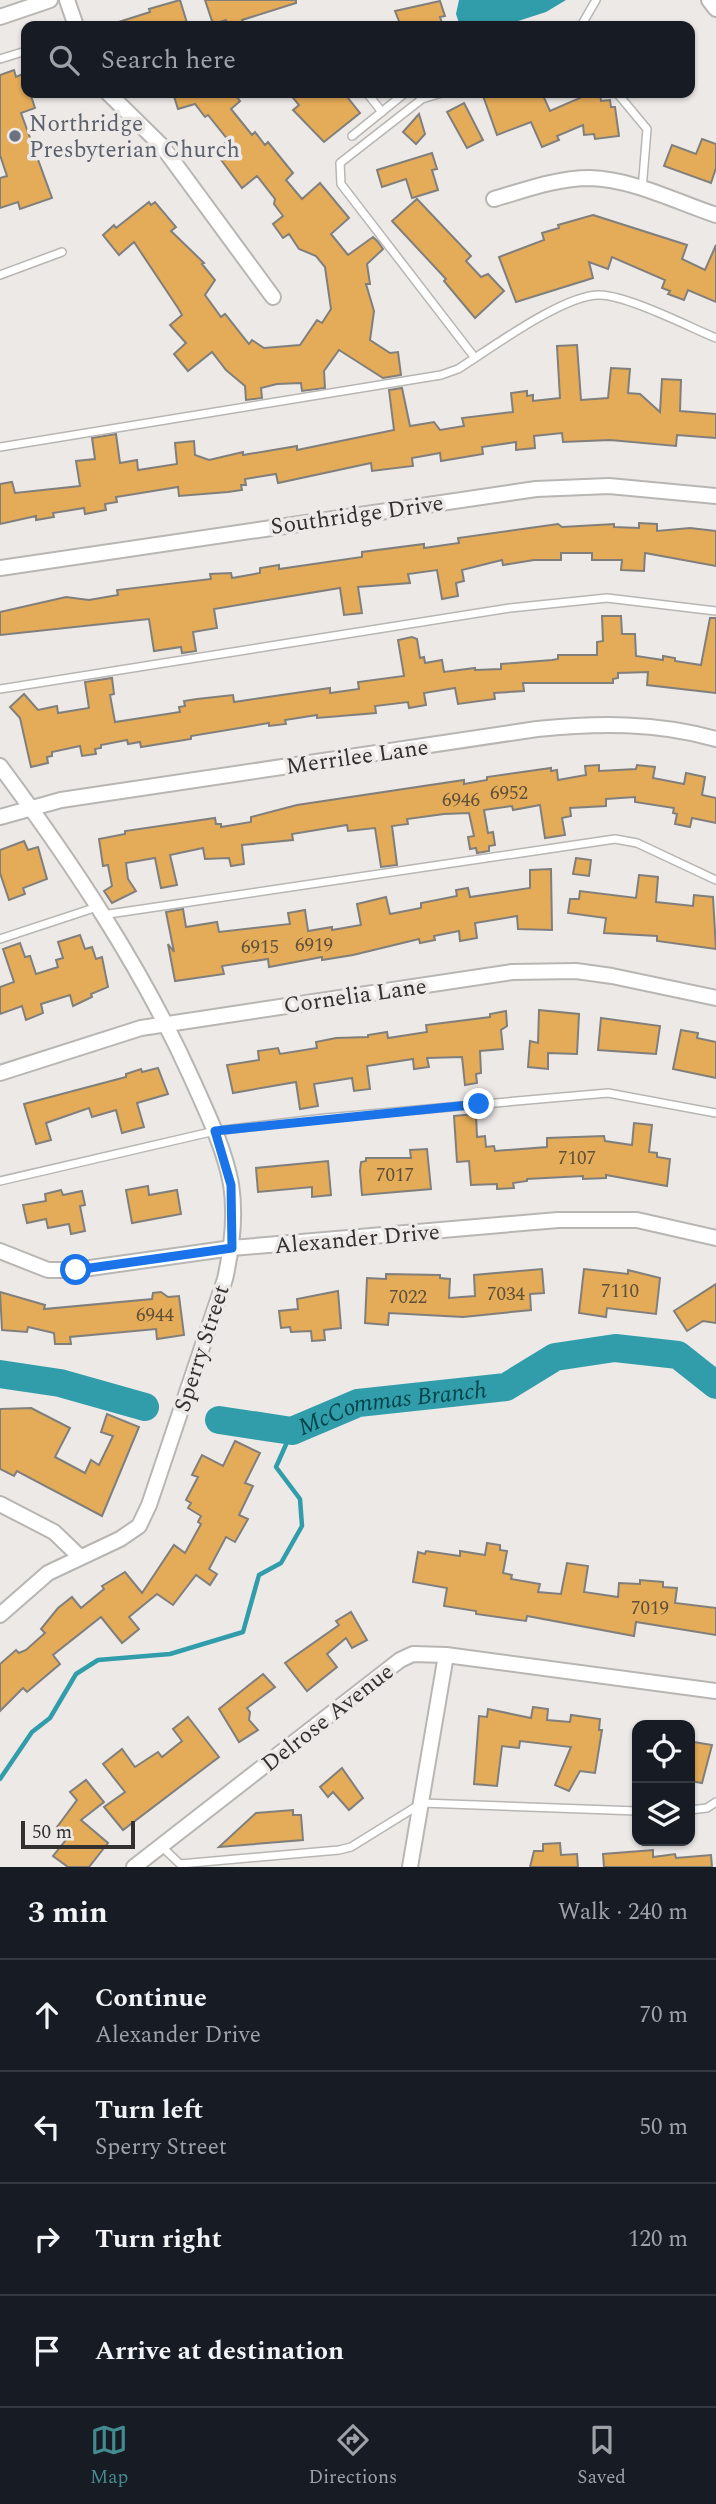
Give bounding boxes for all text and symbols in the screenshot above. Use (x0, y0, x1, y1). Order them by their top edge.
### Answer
search box (21, 21, 695, 98)
text: Search here (101, 40, 236, 80)
icon: search (45, 41, 83, 79)
place label: Northridge Presbyterian Church (29, 107, 240, 168)
marker: Northridge Presbyterian Church (7, 128, 23, 144)
street label: Southridge Drive (268, 486, 446, 545)
street label: Merrilee Lane (284, 730, 431, 785)
house number: 6952 (490, 779, 528, 808)
house number: 6946 (442, 786, 480, 815)
house number: 6919 (295, 931, 333, 960)
house number: 6915 (241, 933, 279, 962)
street label: Cornelia Lane (281, 969, 429, 1024)
route end (463, 1088, 494, 1119)
house number: 7107 (558, 1144, 596, 1173)
house number: 7017 (376, 1161, 414, 1190)
street label: Alexander Drive (273, 1215, 441, 1264)
route start (60, 1254, 91, 1285)
house number: 7110 (601, 1277, 639, 1306)
street label: Sperry Street (165, 1280, 239, 1417)
house number: 7034 (487, 1280, 525, 1309)
house number: 7022 (389, 1283, 427, 1312)
house number: 6944 (136, 1301, 174, 1330)
water label: McCommas Branch (292, 1372, 489, 1446)
house number: 7019 (631, 1594, 669, 1623)
street label: Delrose Avenue (254, 1655, 402, 1781)
map controls (632, 1720, 695, 1846)
button: locate (632, 1720, 695, 1783)
button: layers (632, 1783, 695, 1846)
scale bar (21, 1818, 135, 1850)
text: 50 m (32, 1818, 72, 1847)
text: 3 min (28, 1890, 108, 1936)
text: Walk · 240 m (558, 1895, 688, 1930)
text: Continue (95, 1978, 207, 2018)
icon: ahead (28, 1996, 66, 2034)
text: 70 m (639, 1998, 688, 2033)
text: Alexander Drive (95, 2018, 261, 2053)
text: Turn left (95, 2090, 203, 2130)
icon: left (28, 2108, 66, 2146)
text: 50 m (639, 2110, 688, 2145)
text: Sperry Street (95, 2130, 227, 2165)
text: Turn right (95, 2219, 222, 2259)
icon: right (28, 2220, 66, 2258)
text: 120 m (628, 2222, 688, 2257)
text: Arrive at destination (95, 2331, 344, 2371)
icon: arrive (28, 2332, 66, 2370)
tab: Map (90, 2421, 128, 2492)
tab: Directions (308, 2421, 397, 2492)
tab: Saved (577, 2421, 626, 2492)

